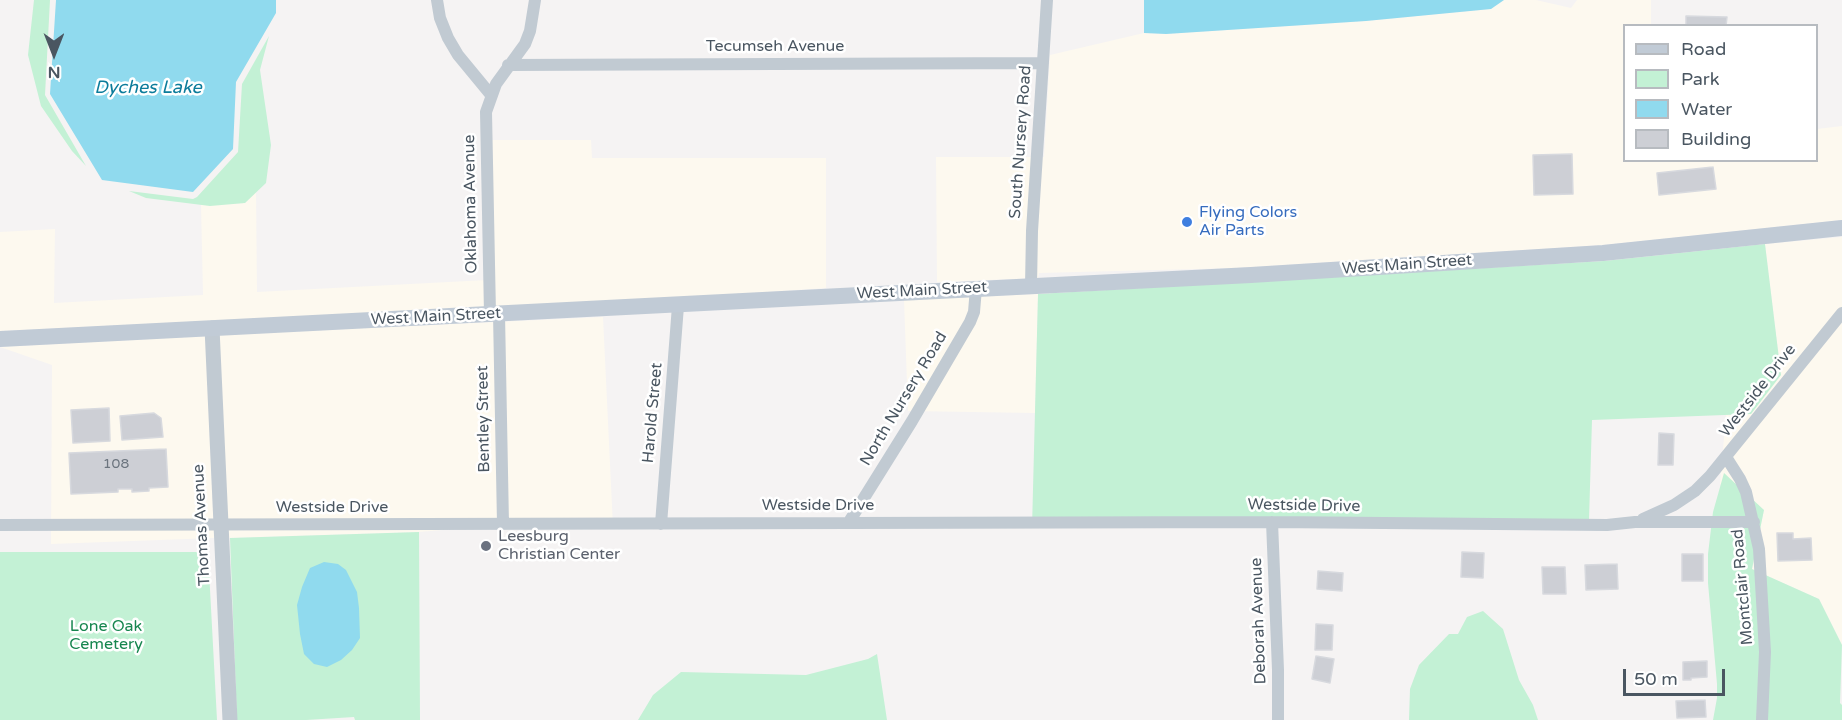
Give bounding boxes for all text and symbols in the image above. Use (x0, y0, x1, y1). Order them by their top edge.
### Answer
north arrow (24, 24, 84, 84)
legend (1623, 24, 1818, 162)
street label: Tecumseh Avenue (706, 37, 844, 57)
text: Road (1681, 38, 1726, 60)
text: N (48, 62, 60, 82)
street label: South Nursery Road (1006, 65, 1036, 219)
text: Park (1681, 68, 1719, 90)
water label: Dyches Lake (94, 77, 202, 99)
text: Water (1681, 98, 1732, 120)
text: Building (1681, 128, 1751, 150)
street label: Oklahoma Avenue (460, 134, 482, 274)
place label: Flying Colors Air Parts (1199, 203, 1297, 241)
marker: Flying Colors Air Parts (1180, 215, 1194, 229)
street label: West Main Street (1341, 251, 1473, 279)
street label: West Main Street (856, 278, 988, 304)
street label: West Main Street (370, 304, 502, 330)
street label: North Nursery Road (856, 329, 952, 469)
street label: Westside Drive (1716, 341, 1800, 441)
street label: Harold Street (639, 362, 667, 464)
street label: Bentley Street (473, 365, 495, 473)
house number: 108 (103, 456, 129, 472)
street label: Thomas Avenue (189, 464, 215, 586)
street label: Westside Drive (1248, 495, 1360, 517)
street label: Westside Drive (762, 496, 874, 516)
street label: Westside Drive (276, 498, 388, 518)
place label: Leesburg Christian Center (498, 527, 620, 565)
street label: Montclair Road (1728, 528, 1758, 646)
marker: Leesburg Christian Center (479, 539, 493, 553)
street label: Deborah Avenue (1247, 557, 1271, 685)
park label: Lone Oak Cemetery (69, 617, 143, 655)
scale bar (1626, 657, 1728, 695)
text: 50 m (1634, 668, 1678, 690)

